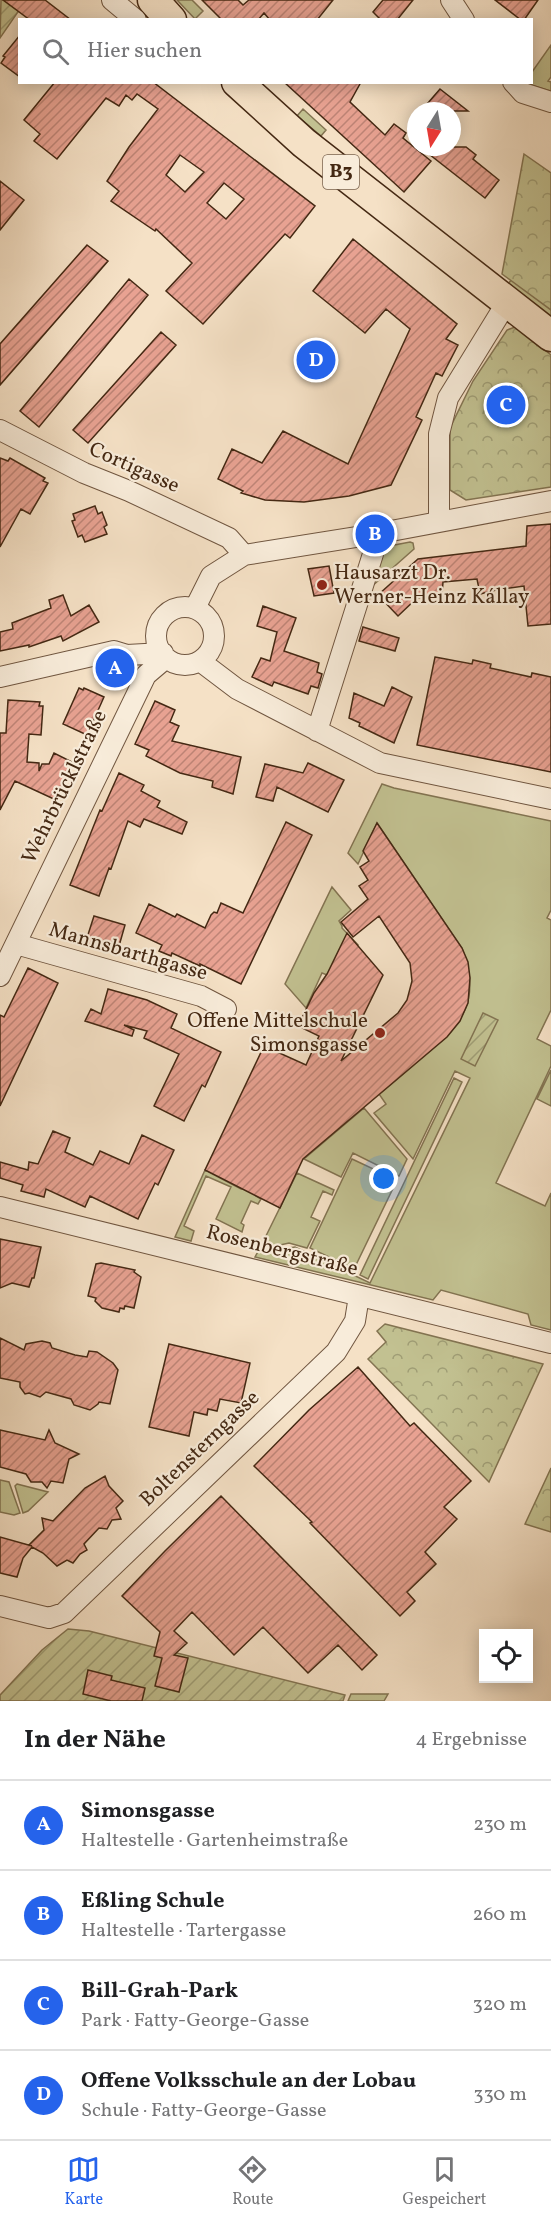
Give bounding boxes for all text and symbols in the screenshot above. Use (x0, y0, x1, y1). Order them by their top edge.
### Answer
search box (18, 18, 533, 84)
icon: search (39, 35, 72, 68)
text: Hier suchen (87, 36, 202, 67)
north arrow (407, 102, 461, 156)
road number: B3 (323, 155, 359, 189)
pin: D (296, 338, 336, 382)
pin: C (486, 382, 526, 428)
street label: Cortigasse (84, 435, 184, 501)
pin: B (356, 512, 394, 556)
place label: Hausarzt Dr. Werner-Heinz Kállay (334, 559, 530, 612)
marker: Hausarzt Dr. Werner-Heinz Kállay (315, 578, 329, 592)
pin: A (96, 646, 134, 690)
street label: Wehrbrücklstraße (15, 705, 115, 869)
street label: Mannsbarthgasse (45, 915, 211, 989)
place label: Offene Mittelschule Simonsgasse (187, 1007, 368, 1060)
marker: Offene Mittelschule Simonsgasse (373, 1026, 387, 1040)
your location (369, 1164, 398, 1193)
street label: Rosenbergstraße (203, 1218, 361, 1284)
street label: Boltensterngasse (134, 1384, 266, 1514)
map controls (479, 1629, 533, 1683)
button: locate (479, 1629, 533, 1683)
text: In der Nähe (24, 1722, 166, 1758)
text: 4 Ergebnisse (415, 1726, 527, 1754)
text: Simonsgasse (81, 1796, 215, 1827)
text: A (36, 1811, 51, 1839)
text: 230 m (473, 1811, 527, 1839)
text: Haltestelle · Gartenheimstraße (81, 1827, 348, 1855)
text: Eßling Schule (81, 1886, 224, 1917)
text: B (37, 1901, 50, 1929)
text: 260 m (472, 1901, 527, 1929)
text: Haltestelle · Tartergasse (81, 1917, 286, 1945)
text: Bill-Grah-Park (81, 1976, 238, 2007)
text: C (37, 1991, 50, 2019)
text: 320 m (472, 1991, 527, 2019)
text: Park · Fatty-George-Gasse (81, 2007, 309, 2035)
text: Offene Volksschule an der Lobau (81, 2066, 416, 2097)
text: D (36, 2081, 51, 2109)
text: 330 m (473, 2081, 527, 2109)
text: Schule · Fatty-George-Gasse (81, 2097, 327, 2125)
tab: Karte (65, 2153, 103, 2211)
tab: Route (232, 2153, 273, 2211)
tab: Gespeichert (403, 2153, 486, 2211)

